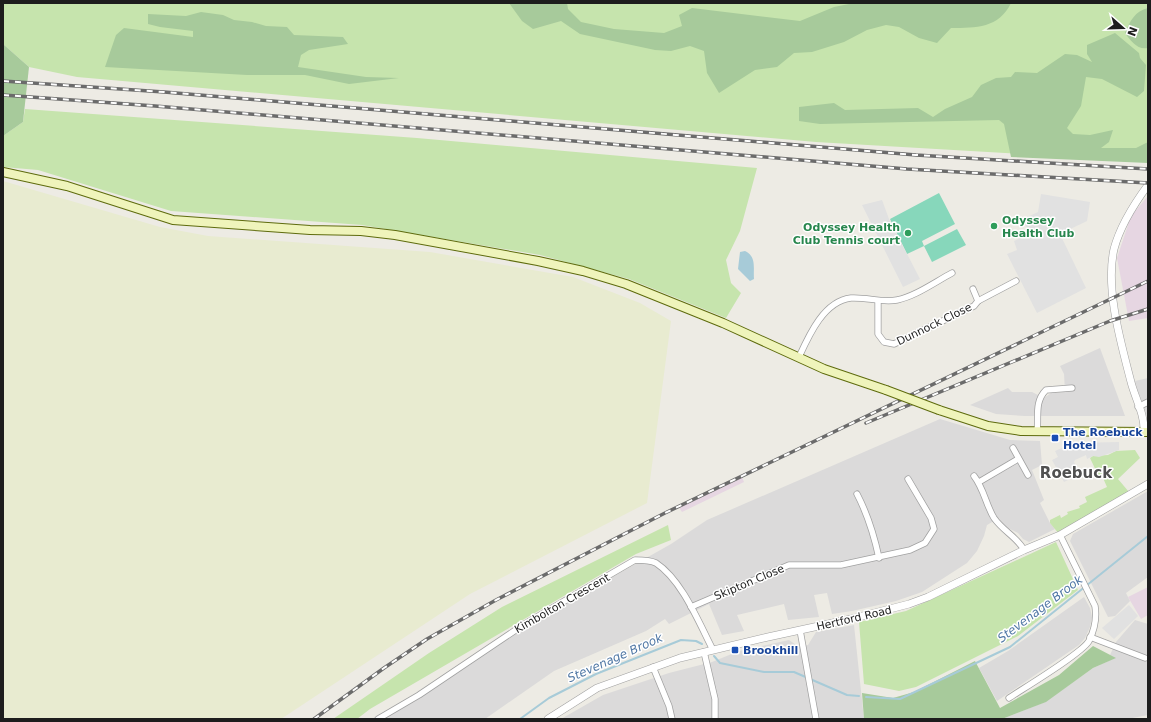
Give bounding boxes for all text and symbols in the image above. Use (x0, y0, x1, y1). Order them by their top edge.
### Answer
north arrow (1103, 8, 1143, 48)
text: N (1124, 25, 1140, 38)
place label: Odyssey Health Club (1002, 214, 1074, 240)
place label: Odyssey Health Club Tennis court (793, 221, 900, 247)
marker: Odyssey Health Club (989, 221, 999, 231)
marker: Odyssey Health Club Tennis court (903, 228, 913, 238)
street label: Dunnock Close (895, 301, 974, 348)
place label: The Roebuck Hotel (1063, 426, 1143, 452)
marker: The Roebuck Hotel (1050, 433, 1060, 443)
district label: Roebuck (1040, 464, 1113, 482)
street label: Skipton Close (712, 562, 786, 603)
street label: Kimbolton Crescent (512, 571, 613, 636)
water label: Stevenage Brook (995, 572, 1086, 646)
street label: Hertford Road (815, 604, 893, 633)
water label: Stevenage Brook (565, 630, 666, 685)
place label: Brookhill (743, 644, 798, 657)
marker: Brookhill (730, 645, 740, 655)

